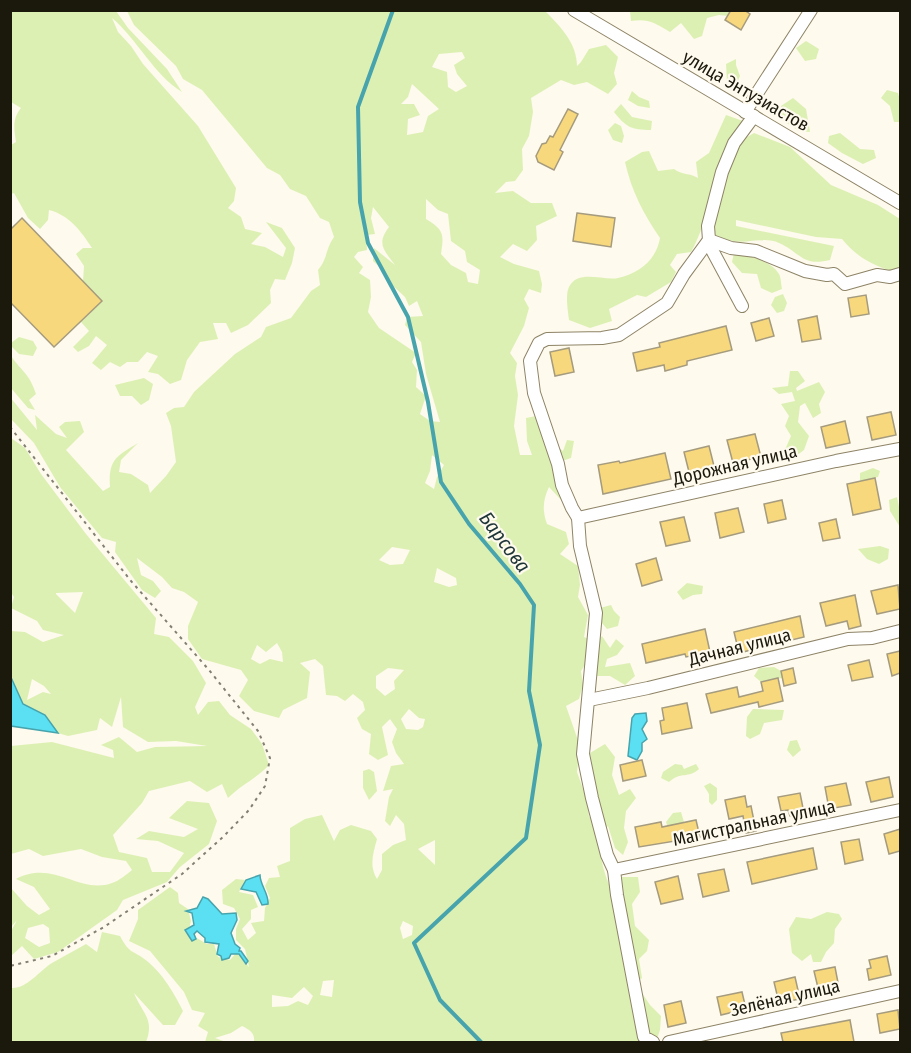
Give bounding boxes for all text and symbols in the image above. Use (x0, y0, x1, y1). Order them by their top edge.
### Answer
street label: улица Энтузиастов (679, 46, 813, 136)
street label: Дорожная улица (670, 440, 799, 490)
water label: Барсова (474, 507, 536, 577)
street label: Дачная улица (686, 624, 793, 671)
street label: Магистральная улица (671, 795, 838, 851)
street label: Зелёная улица (728, 975, 842, 1021)

